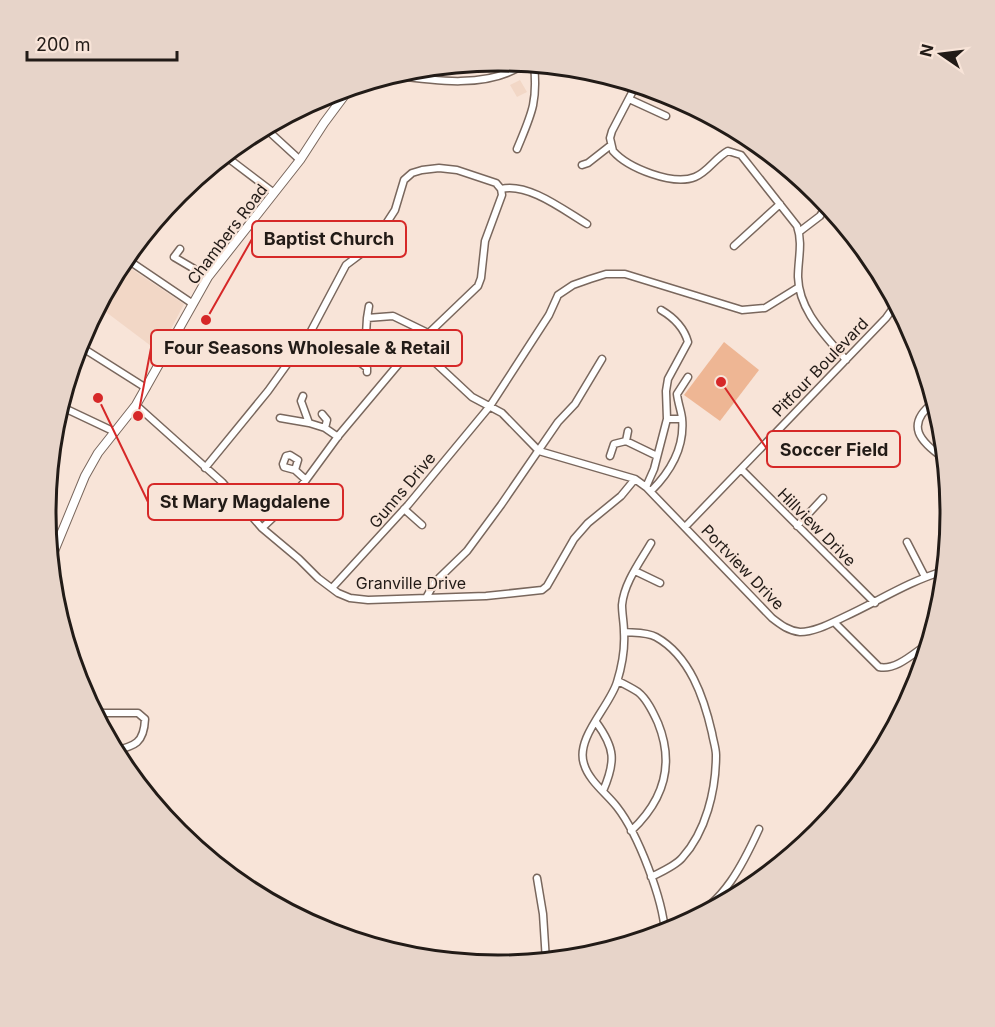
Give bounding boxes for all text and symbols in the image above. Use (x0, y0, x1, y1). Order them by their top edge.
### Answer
scale bar (27, 24, 177, 62)
north arrow (911, 24, 971, 84)
text: 200 m (36, 34, 91, 55)
text: N (915, 42, 938, 59)
street label: Chambers Road (183, 180, 271, 288)
callout: Baptist Church (252, 221, 406, 257)
text: Baptist Church (264, 228, 394, 249)
street label: Pitfour Boulevard (768, 313, 872, 421)
callout: Four Seasons Wholesale & Retail (151, 330, 462, 366)
text: Four Seasons Wholesale & Retail (164, 337, 450, 358)
callout: Soccer Field (767, 431, 900, 467)
text: Soccer Field (780, 439, 888, 460)
street label: Gunns Drive (364, 448, 440, 532)
callout: St Mary Magdalene (148, 484, 343, 520)
street label: Hillview Drive (774, 484, 860, 570)
text: St Mary Magdalene (160, 491, 331, 512)
street label: Portview Drive (697, 520, 789, 614)
street label: Granville Drive (356, 573, 466, 593)

